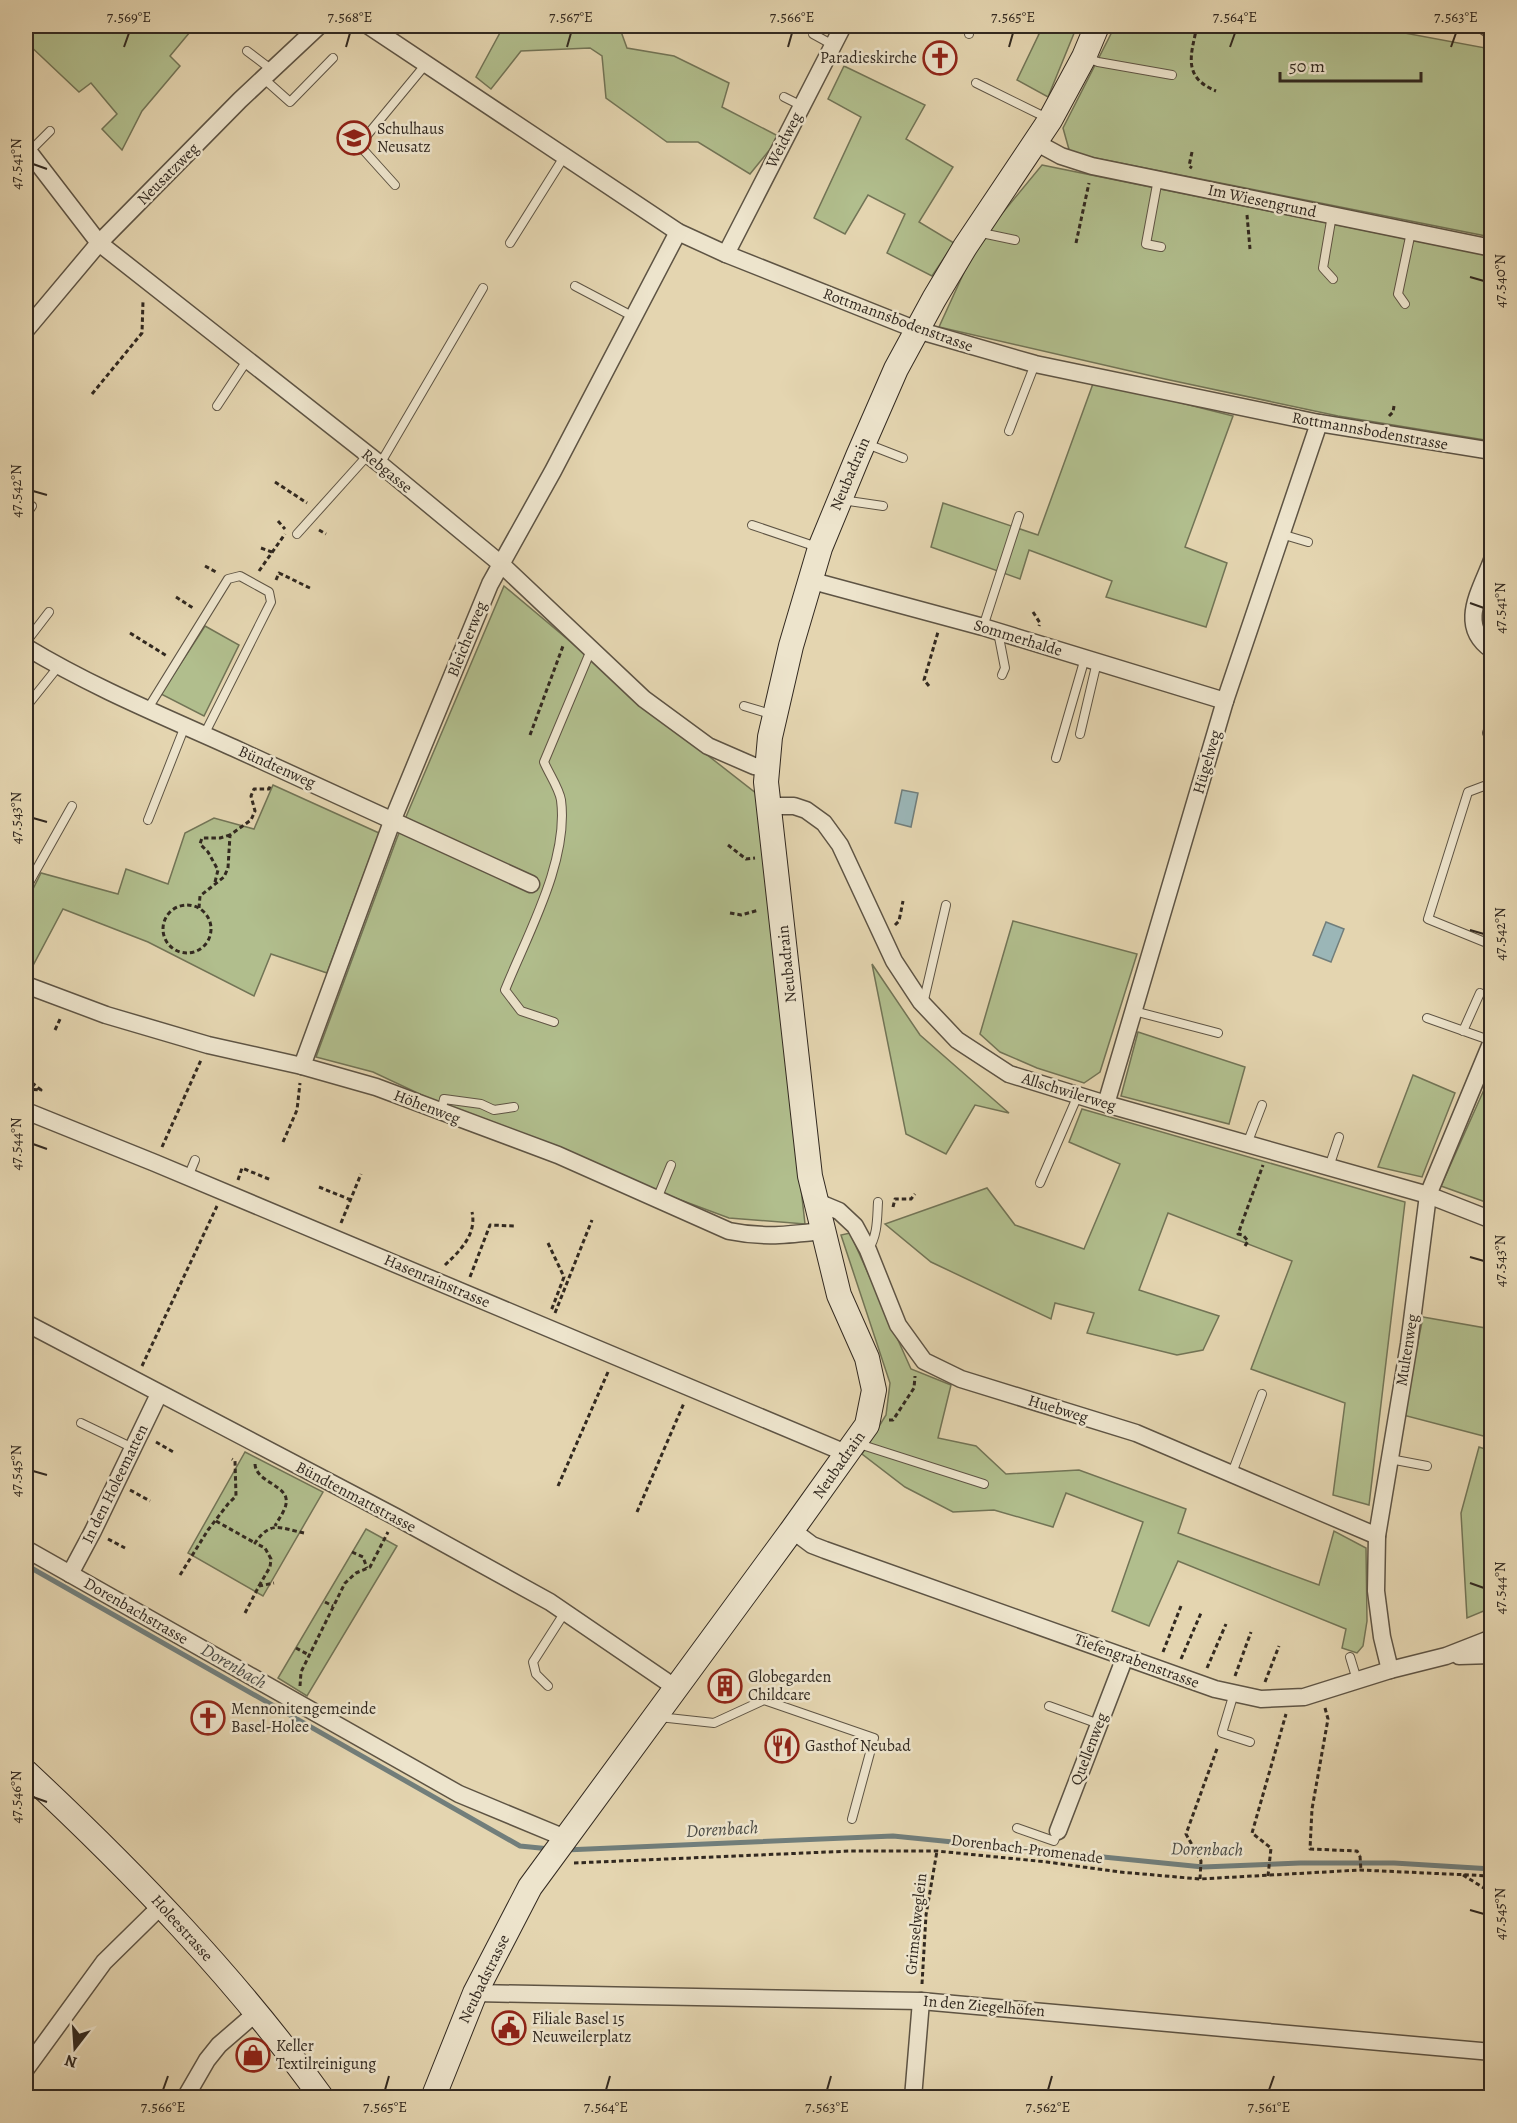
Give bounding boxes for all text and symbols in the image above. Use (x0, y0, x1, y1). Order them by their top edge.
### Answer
text: 7.569°E (107, 7, 151, 27)
text: 7.568°E (328, 7, 372, 27)
text: 7.567°E (549, 7, 593, 27)
text: 7.566°E (770, 7, 814, 27)
text: 7.565°E (991, 7, 1035, 27)
text: 7.564°E (1213, 7, 1257, 27)
text: 7.563°E (1434, 7, 1478, 27)
church icon: Paradieskirche (922, 40, 958, 76)
scale bar (1280, 45, 1421, 83)
place label: Paradieskirche (820, 47, 917, 69)
text: 50 m (1289, 54, 1325, 78)
street label: Weidweg (760, 108, 807, 173)
place label: Schulhaus Neusatz (377, 118, 444, 158)
school or university icon: Schulhaus Neusatz (336, 120, 372, 156)
text: 47.541°N (6, 138, 26, 190)
street label: Neusatzweg (132, 138, 204, 210)
street label: Im Wiesengrund (1206, 179, 1319, 223)
text: 47.540°N (1490, 254, 1510, 308)
street label: Rottmannsbodenstrasse (820, 283, 976, 357)
street label: Rottmannsbodenstrasse (1290, 406, 1450, 456)
street label: Neubadrain (825, 434, 875, 514)
street label: Rebgasse (357, 444, 417, 498)
text: 47.542°N (6, 464, 26, 518)
text: 47.541°N (1490, 582, 1510, 634)
street label: Bleicherweg (442, 598, 492, 680)
street label: Sommerhalde (971, 614, 1065, 662)
street label: Hügelweg (1187, 727, 1227, 797)
street label: Bündtenweg (235, 740, 319, 794)
text: 47.543°N (6, 792, 26, 844)
text: 47.542°N (1490, 907, 1510, 961)
street label: Neubadrain (772, 924, 802, 1004)
street label: Allschwilerweg (1018, 1067, 1119, 1117)
street label: Höhenweg (390, 1084, 464, 1130)
text: 47.544°N (6, 1117, 26, 1171)
text: 47.543°N (1490, 1235, 1510, 1287)
street label: Hasenrainstrasse (380, 1249, 494, 1313)
street label: Multenweg (1390, 1312, 1424, 1388)
street label: Huebweg (1025, 1389, 1091, 1429)
street label: In den Holeematten (77, 1420, 154, 1547)
street label: Neubadrain (808, 1427, 870, 1503)
text: 47.545°N (6, 1444, 26, 1497)
street label: Bündtenmattstrasse (292, 1456, 420, 1538)
text: 47.544°N (1490, 1561, 1510, 1615)
street label: Dorenbachstrasse (80, 1572, 192, 1650)
street label: Tiefengrabenstrasse (1071, 1628, 1203, 1694)
water label: Dorenbach (197, 1638, 271, 1695)
place label: Globegarden Childcare (748, 1666, 832, 1706)
building icon: Globegarden Childcare (707, 1668, 743, 1704)
place label: Mennonitengemeinde Basel-Holee (231, 1698, 376, 1738)
church icon: Mennonitengemeinde Basel-Holee (190, 1700, 226, 1736)
street label: Quellenweg (1065, 1709, 1113, 1789)
restaurant icon: Gasthof Neubad (764, 1728, 800, 1764)
place label: Gasthof Neubad (805, 1735, 911, 1757)
text: 47.546°N (6, 1770, 26, 1824)
water label: Dorenbach (685, 1815, 759, 1843)
street label: Dorenbach-Promenade (950, 1829, 1104, 1869)
water label: Dorenbach (1171, 1836, 1244, 1862)
street label: Grimselweglein (900, 1872, 932, 1976)
text: 47.545°N (1490, 1887, 1510, 1940)
street label: Holeestrasse (146, 1890, 218, 1966)
street label: Neubadstrasse (453, 1931, 515, 2027)
street label: In den Ziegelhöfen (922, 1990, 1046, 2022)
place label: Filiale Basel 15 Neuweilerplatz (532, 2008, 631, 2048)
public building icon: Filiale Basel 15 Neuweilerplatz (491, 2010, 527, 2046)
north arrow (45, 2018, 105, 2078)
place label: Keller Textilreinigung (276, 2035, 376, 2075)
shop icon: Keller Textilreinigung (235, 2037, 271, 2073)
text: N (62, 2049, 80, 2074)
text: 7.566°E (141, 2097, 185, 2117)
text: 7.565°E (363, 2097, 407, 2117)
text: 7.564°E (584, 2097, 628, 2117)
text: 7.563°E (805, 2097, 849, 2117)
text: 7.562°E (1026, 2097, 1070, 2117)
text: 7.561°E (1248, 2097, 1290, 2117)

